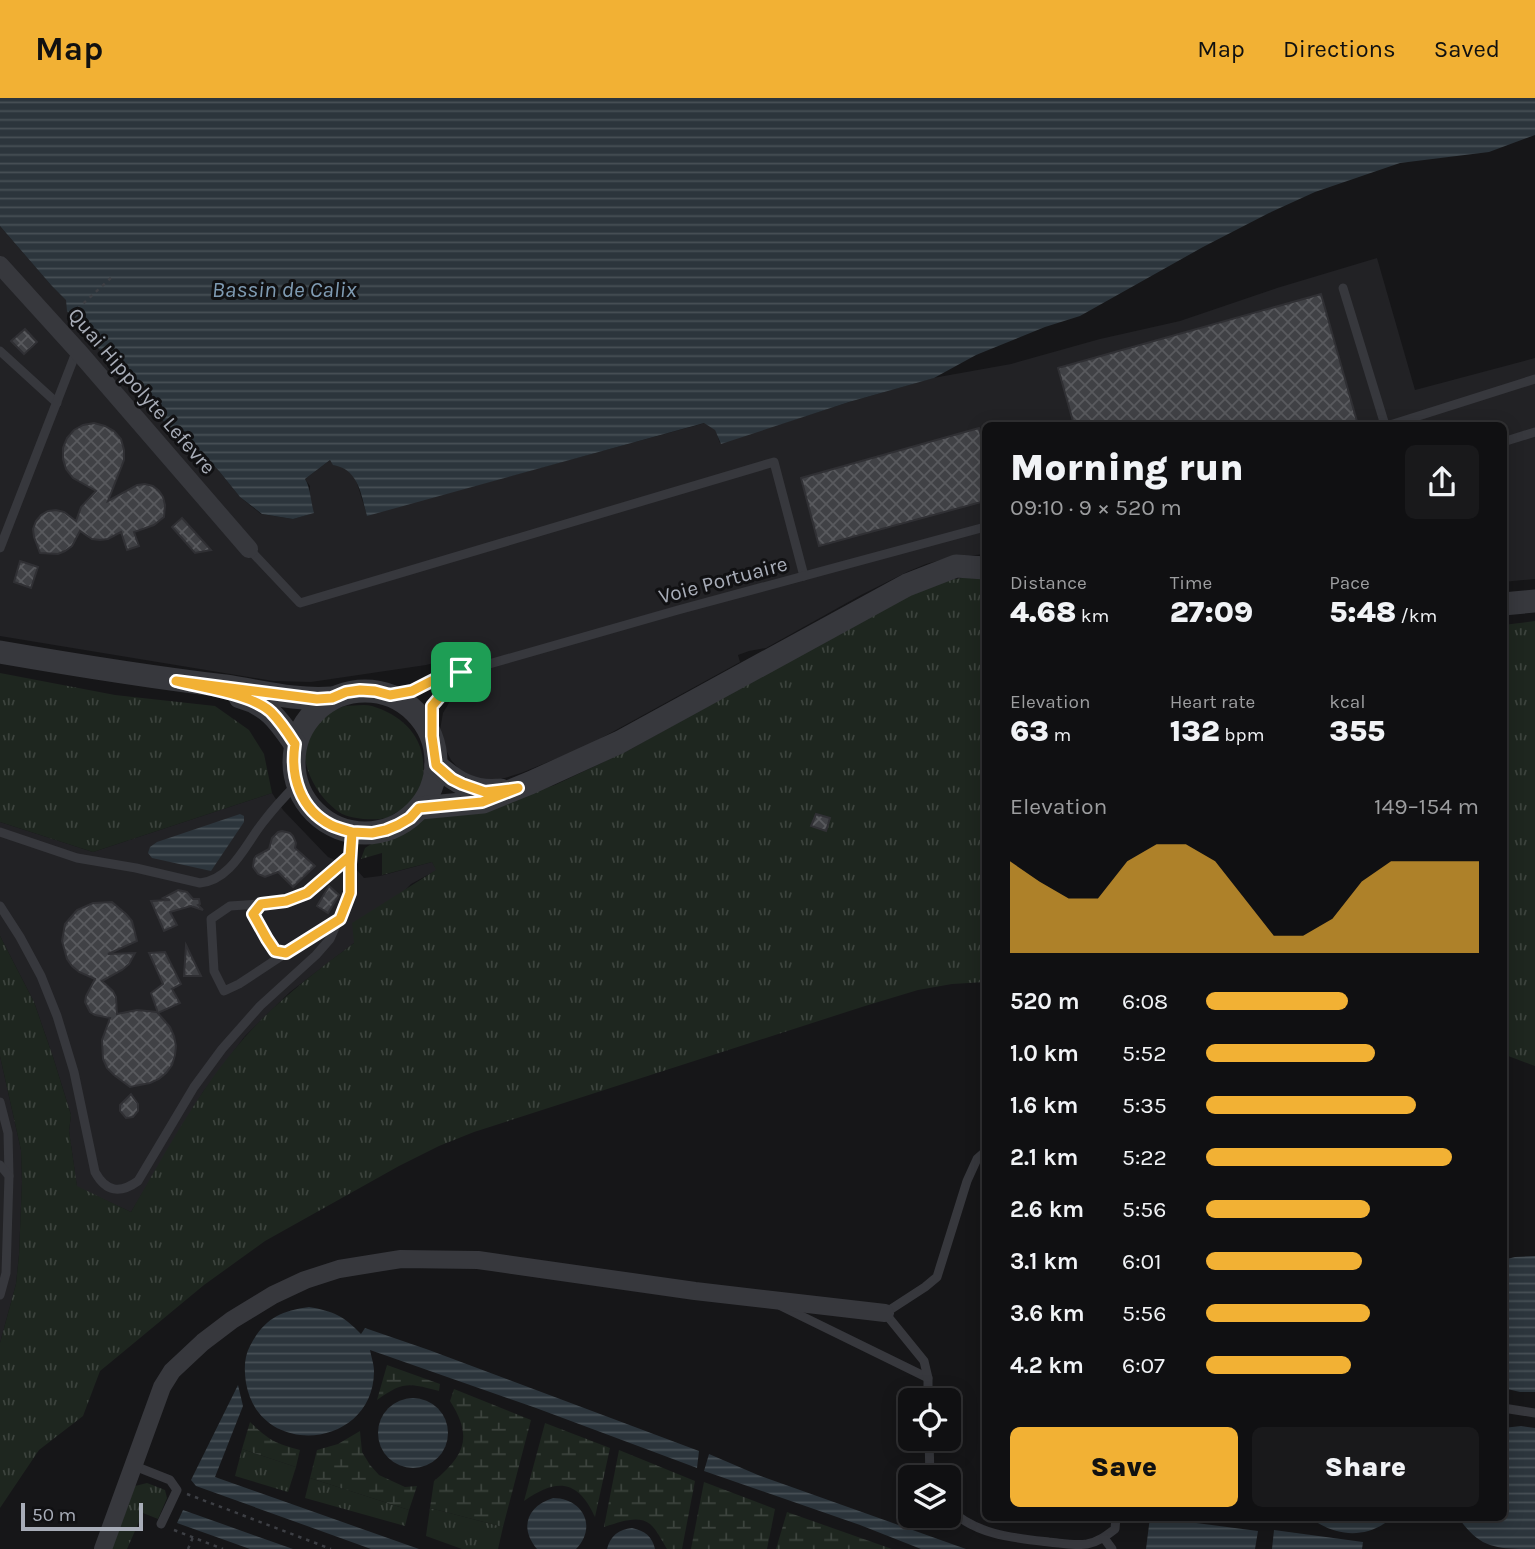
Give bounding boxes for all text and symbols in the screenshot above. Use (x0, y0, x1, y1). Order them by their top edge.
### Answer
text: Map (35, 30, 103, 68)
text: Map (1197, 35, 1245, 63)
text: Directions (1283, 35, 1396, 63)
text: Saved (1434, 35, 1500, 63)
water label: Bassin de Calix (212, 276, 358, 303)
street label: Quai Hippolyte Lefevre (63, 303, 221, 479)
text: Morning run (1010, 445, 1244, 490)
button: share (1405, 445, 1479, 519)
text: 09:10 · 9 × 520 m (1010, 494, 1182, 521)
street label: Voie Portuaire (656, 551, 790, 609)
text: Distance (1010, 572, 1087, 594)
text: Time (1170, 572, 1212, 594)
text: Pace (1329, 572, 1370, 594)
text: 4.68 (1010, 594, 1076, 630)
text: 27:09 (1170, 594, 1253, 630)
text: 5:48 (1329, 594, 1396, 630)
text: km (1076, 605, 1109, 627)
text: /km (1396, 605, 1437, 627)
pin (431, 642, 491, 702)
icon: arrive (442, 653, 480, 691)
text: Elevation (1010, 691, 1090, 713)
text: Heart rate (1170, 691, 1255, 713)
text: kcal (1329, 691, 1366, 713)
text: 63 (1010, 713, 1049, 749)
text: 132 (1170, 713, 1220, 749)
text: 355 (1329, 713, 1385, 749)
text: m (1049, 724, 1071, 746)
text: bpm (1220, 724, 1264, 746)
text: Elevation (1010, 793, 1107, 820)
text: 149–154 m (1374, 793, 1479, 820)
text: 520 m (1010, 988, 1080, 1015)
text: 6:08 (1122, 988, 1168, 1015)
text: 1.0 km (1010, 1040, 1079, 1067)
text: 5:52 (1122, 1040, 1167, 1067)
text: 1.6 km (1010, 1092, 1078, 1119)
text: 5:35 (1122, 1092, 1167, 1119)
text: 2.1 km (1010, 1144, 1078, 1171)
text: 5:22 (1122, 1144, 1167, 1171)
text: 2.6 km (1010, 1196, 1084, 1223)
text: 5:56 (1122, 1196, 1166, 1223)
text: 3.1 km (1010, 1248, 1079, 1275)
text: 6:01 (1122, 1248, 1162, 1275)
text: 3.6 km (1010, 1300, 1084, 1327)
text: 5:56 (1122, 1300, 1166, 1327)
text: 4.2 km (1010, 1352, 1084, 1379)
text: 6:07 (1122, 1352, 1165, 1379)
map controls (898, 1388, 961, 1528)
button: locate (898, 1388, 961, 1451)
button: Save (1010, 1427, 1238, 1507)
button: Share (1252, 1427, 1479, 1507)
button: layers (898, 1465, 961, 1528)
scale bar (21, 1500, 144, 1532)
text: 50 m (32, 1504, 76, 1526)

